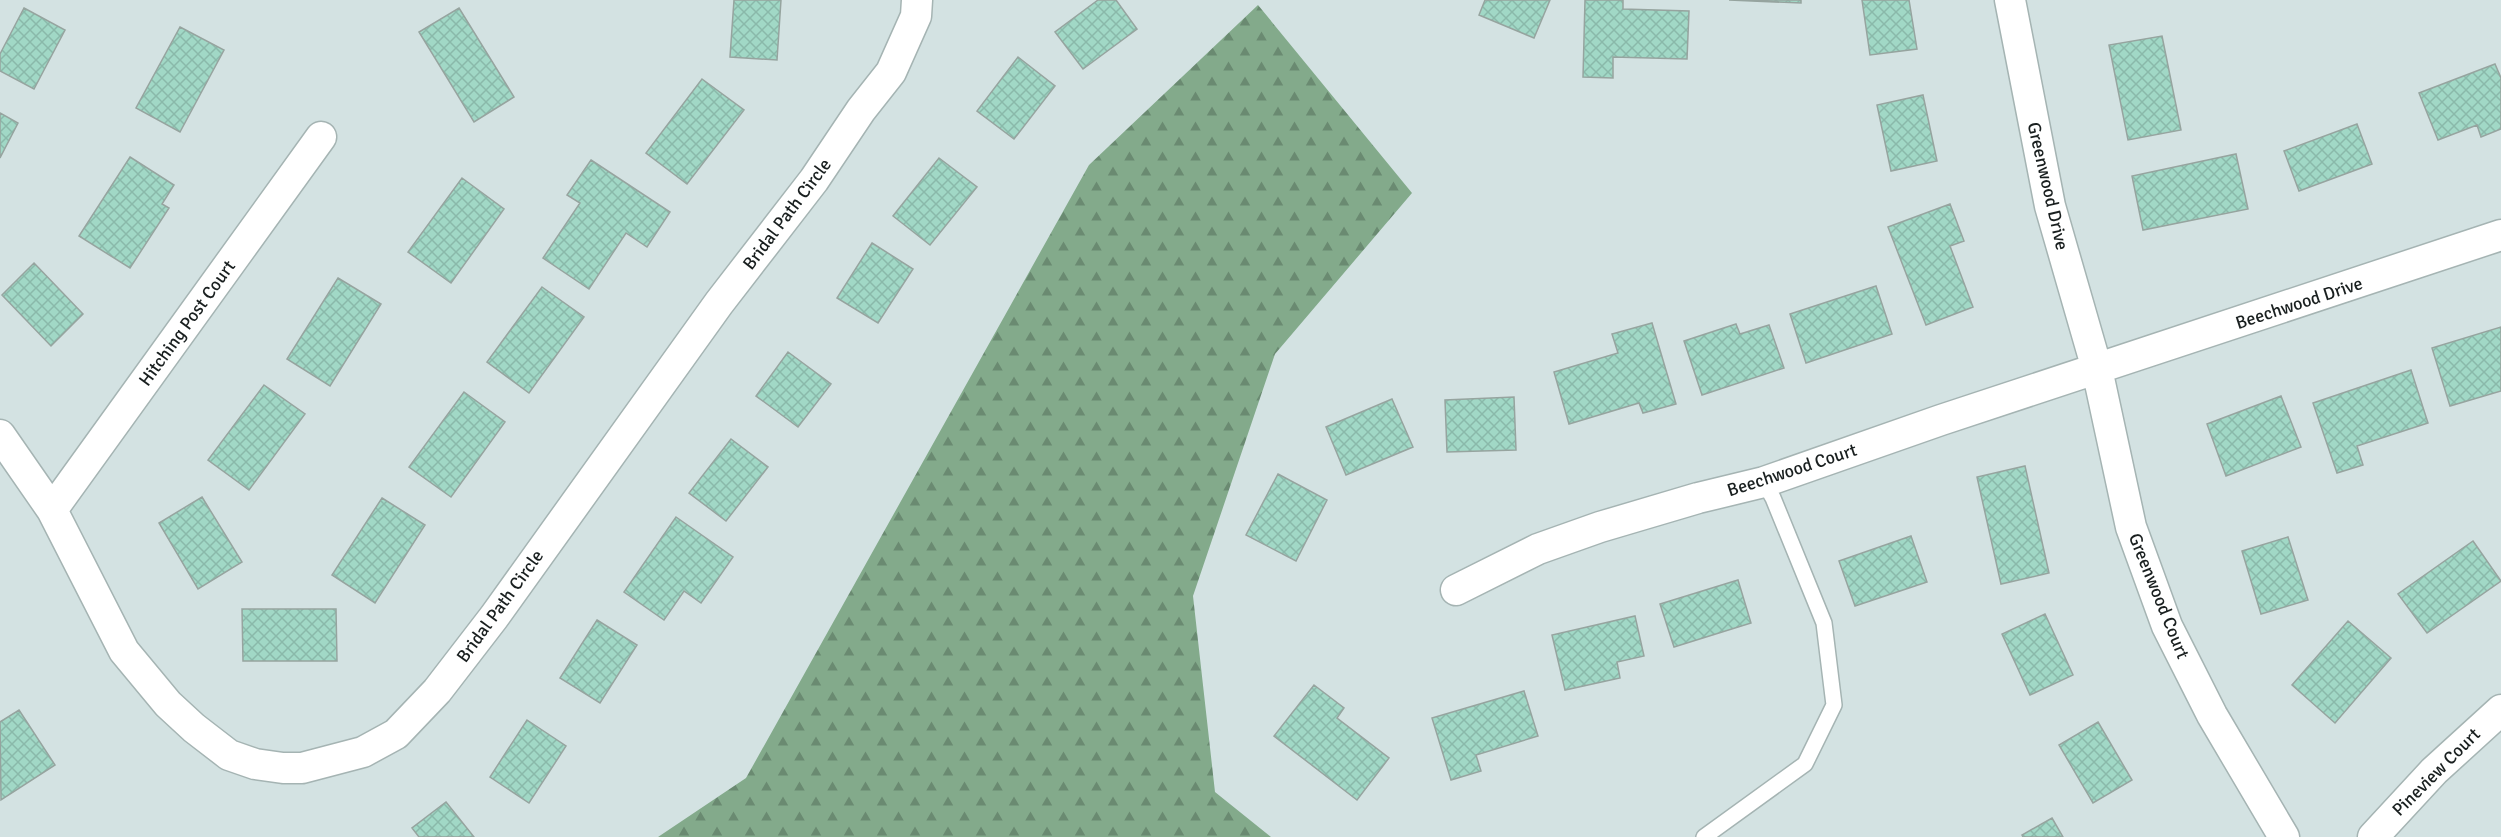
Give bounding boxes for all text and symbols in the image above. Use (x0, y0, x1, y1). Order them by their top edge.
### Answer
street label: Greenwood Drive (2023, 120, 2073, 252)
street label: Bridal Path Circle (738, 154, 836, 274)
street label: Hitching Post Court (134, 256, 240, 390)
street label: Beechwood Drive (2233, 272, 2365, 334)
street label: Beechwood Court (1724, 439, 1860, 501)
street label: Greenwood Court (2124, 530, 2194, 662)
street label: Bridal Path Circle (452, 545, 548, 667)
street label: Pineview Court (2387, 723, 2485, 821)

